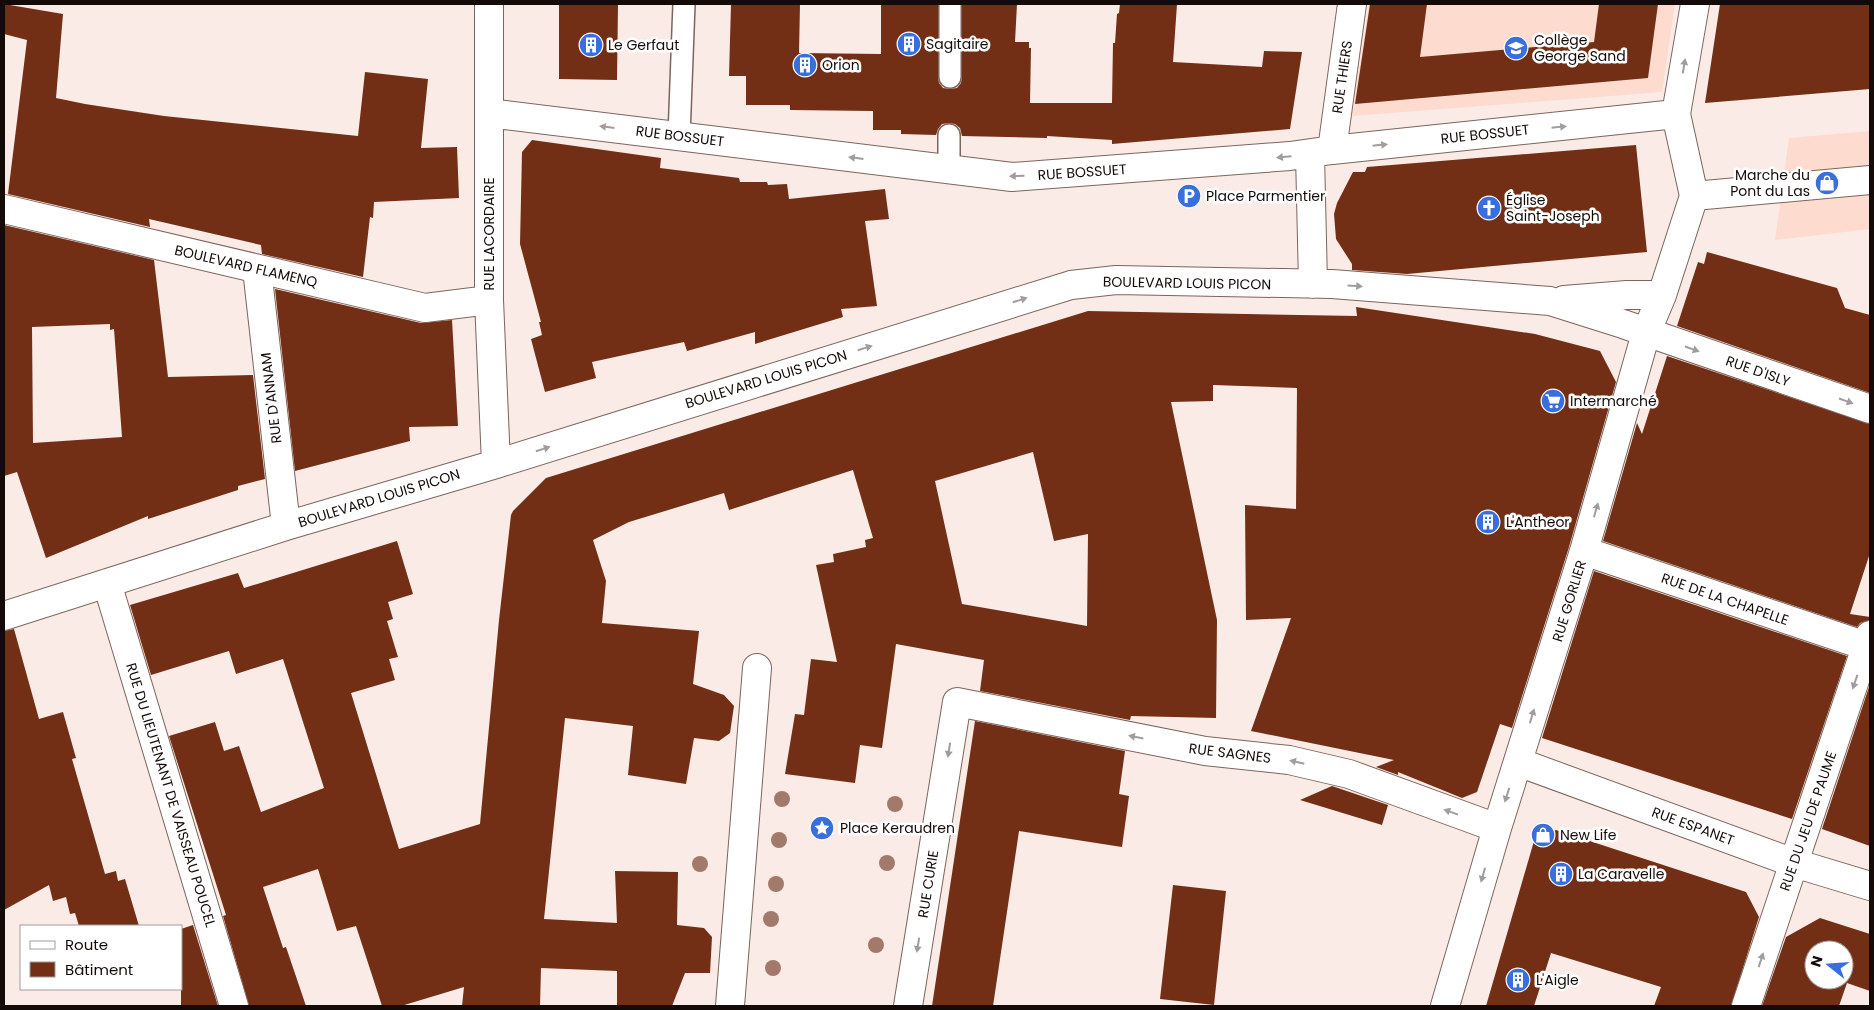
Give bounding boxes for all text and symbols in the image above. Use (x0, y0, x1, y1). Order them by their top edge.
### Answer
place label: Collège George Sand (1534, 30, 1626, 66)
building icon: Sagitaire (896, 31, 922, 57)
building icon: Le Gerfaut (578, 32, 604, 58)
place label: Sagitaire (926, 34, 989, 54)
place label: Le Gerfaut (608, 35, 679, 55)
school or university icon: Collège George Sand (1503, 35, 1529, 61)
street label: RUE THIERS (1327, 39, 1357, 115)
building icon: Orion (792, 52, 818, 78)
place label: Orion (822, 55, 860, 75)
one-way arrow (1681, 58, 1689, 74)
street label: RUE BOSSUET (1440, 119, 1531, 149)
street label: RUE BOSSUET (635, 121, 726, 151)
one-way arrow (599, 123, 615, 131)
one-way arrow (1552, 123, 1568, 131)
one-way arrow (1373, 141, 1389, 149)
one-way arrow (1275, 153, 1291, 161)
one-way arrow (847, 154, 863, 162)
street label: RUE BOSSUET (1037, 159, 1128, 185)
place label: Marche du Pont du Las (1730, 165, 1810, 201)
shop icon: Marche du Pont du Las (1814, 170, 1840, 196)
one-way arrow (1009, 172, 1025, 180)
street label: RUE LACORDAIRE (479, 177, 499, 291)
parking icon: Place Parmentier (1176, 183, 1202, 209)
place label: Place Parmentier (1206, 186, 1325, 206)
place label: Église Saint-Joseph (1506, 190, 1600, 226)
church icon: Église Saint-Joseph (1476, 195, 1502, 221)
street label: BOULEVARD FLAMENQ (173, 240, 319, 292)
street label: BOULEVARD LOUIS PICON (1103, 272, 1271, 294)
one-way arrow (1347, 282, 1363, 290)
one-way arrow (1013, 295, 1028, 303)
one-way arrow (858, 344, 873, 352)
street label: BOULEVARD LOUIS PICON (683, 345, 849, 413)
one-way arrow (1685, 345, 1700, 353)
street label: RUE D'ANNAM (255, 351, 287, 445)
street label: RUE D'ISLY (1723, 351, 1793, 391)
supermarket icon: Intermarché (1540, 388, 1566, 414)
place label: Intermarché (1570, 391, 1657, 411)
one-way arrow (1838, 398, 1853, 405)
one-way arrow (536, 445, 551, 453)
street label: BOULEVARD LOUIS PICON (296, 464, 462, 532)
one-way arrow (1592, 503, 1600, 518)
building icon: L'Antheor (1475, 509, 1501, 535)
place label: L'Antheor (1506, 512, 1570, 532)
street label: RUE GORLIER (1547, 558, 1591, 644)
street label: RUE DE LA CHAPELLE (1659, 568, 1791, 630)
street label: RUE DU LIEUTENANT DE VAISSEAU POUCEL (121, 660, 221, 930)
one-way arrow (1850, 674, 1858, 689)
one-way arrow (1529, 708, 1537, 723)
one-way arrow (1128, 733, 1144, 741)
street label: RUE SAGNES (1188, 738, 1272, 768)
one-way arrow (945, 743, 953, 759)
street label: RUE DU JEU DE PAUME (1775, 748, 1841, 894)
one-way arrow (1289, 758, 1304, 766)
one-way arrow (1503, 788, 1511, 803)
street label: RUE ESPANET (1649, 802, 1737, 850)
one-way arrow (1443, 808, 1458, 816)
place icon: Place Keraudren (809, 815, 835, 841)
place label: Place Keraudren (840, 818, 955, 838)
shop icon: New Life (1530, 822, 1556, 848)
place label: New Life (1560, 825, 1617, 845)
street label: RUE CURIE (913, 849, 943, 919)
building icon: La Caravelle (1548, 861, 1574, 887)
place label: La Caravelle (1578, 864, 1665, 884)
one-way arrow (1479, 868, 1487, 883)
legend (20, 925, 182, 990)
text: Route (65, 934, 108, 955)
one-way arrow (914, 938, 922, 954)
north arrow (1804, 940, 1854, 990)
one-way arrow (1758, 952, 1766, 967)
text: N (1805, 953, 1828, 969)
text: Bâtiment (65, 959, 133, 980)
building icon: L'Aigle (1505, 967, 1531, 993)
place label: L'Aigle (1536, 970, 1579, 990)

